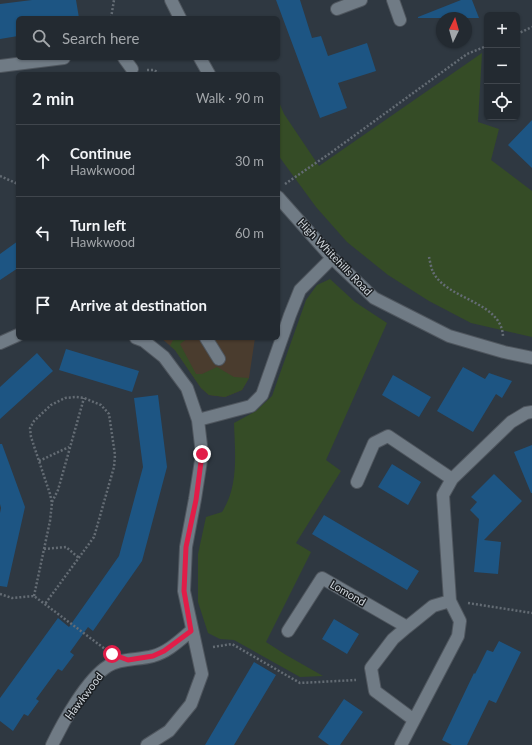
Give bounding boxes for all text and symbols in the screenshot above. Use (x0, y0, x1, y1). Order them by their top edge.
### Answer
north arrow (436, 12, 472, 48)
map controls (484, 12, 520, 120)
button: + (484, 12, 520, 48)
search box (16, 16, 280, 60)
icon: search (30, 27, 52, 49)
text: Search here (62, 29, 139, 47)
button: − (484, 48, 520, 84)
button: locate (484, 84, 520, 120)
text: 2 min (32, 88, 74, 109)
text: Walk · 90 m (196, 90, 264, 106)
text: Continue (70, 144, 131, 162)
icon: ahead (32, 150, 54, 172)
text: 30 m (235, 153, 264, 169)
text: Hawkwood (70, 162, 135, 178)
text: Turn left (70, 216, 126, 234)
street label: High Whitehills Road (296, 216, 375, 298)
icon: left (32, 222, 54, 244)
text: 60 m (235, 225, 264, 241)
text: Hawkwood (70, 234, 135, 250)
icon: arrive (32, 294, 54, 316)
text: Arrive at destination (70, 296, 207, 314)
route end (193, 445, 211, 463)
street label: Lomond (328, 577, 368, 608)
route start (103, 645, 121, 663)
street label: Hawkwood (62, 670, 105, 722)

